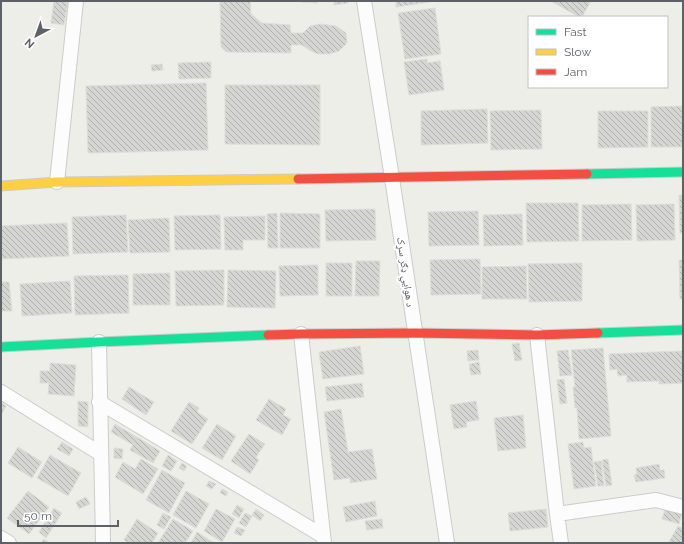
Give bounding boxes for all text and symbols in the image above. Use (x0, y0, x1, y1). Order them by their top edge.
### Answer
north arrow (16, 16, 56, 56)
legend (528, 16, 668, 88)
text: Fast (564, 25, 587, 39)
text: N (22, 36, 37, 51)
text: Slow (564, 45, 591, 59)
text: Jam (564, 65, 587, 79)
street label: د هوايي ډګر سړک (392, 236, 417, 309)
scale bar (18, 502, 118, 528)
text: 50 m (24, 509, 52, 523)

